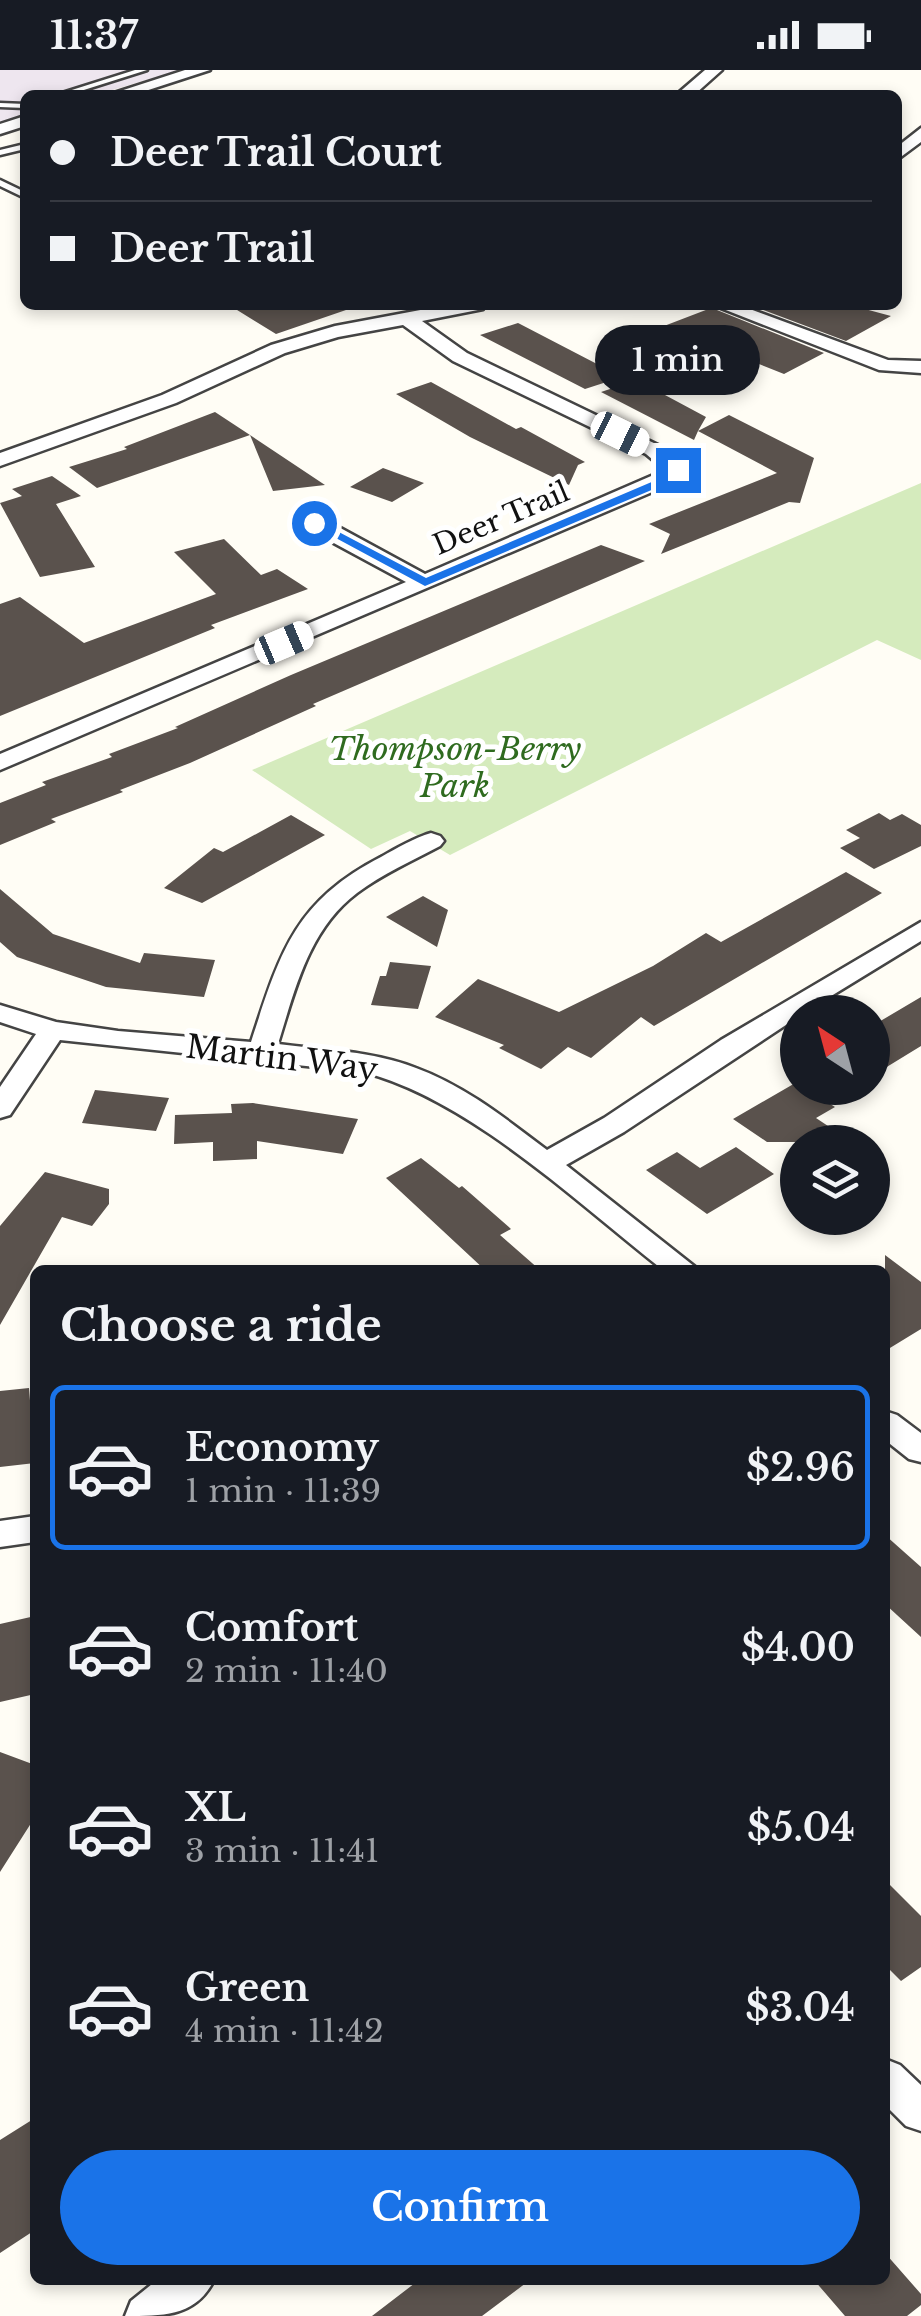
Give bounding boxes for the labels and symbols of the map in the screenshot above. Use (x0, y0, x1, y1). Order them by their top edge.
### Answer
callout: 1 min (596, 325, 760, 395)
car (586, 407, 654, 461)
route end (656, 448, 701, 493)
street label: Deer Trail (428, 474, 575, 563)
route start (292, 501, 337, 546)
car (251, 617, 317, 669)
park label: Thompson-Berry Park (329, 729, 582, 806)
north arrow (780, 995, 890, 1105)
street label: Martin Way (184, 1026, 381, 1090)

